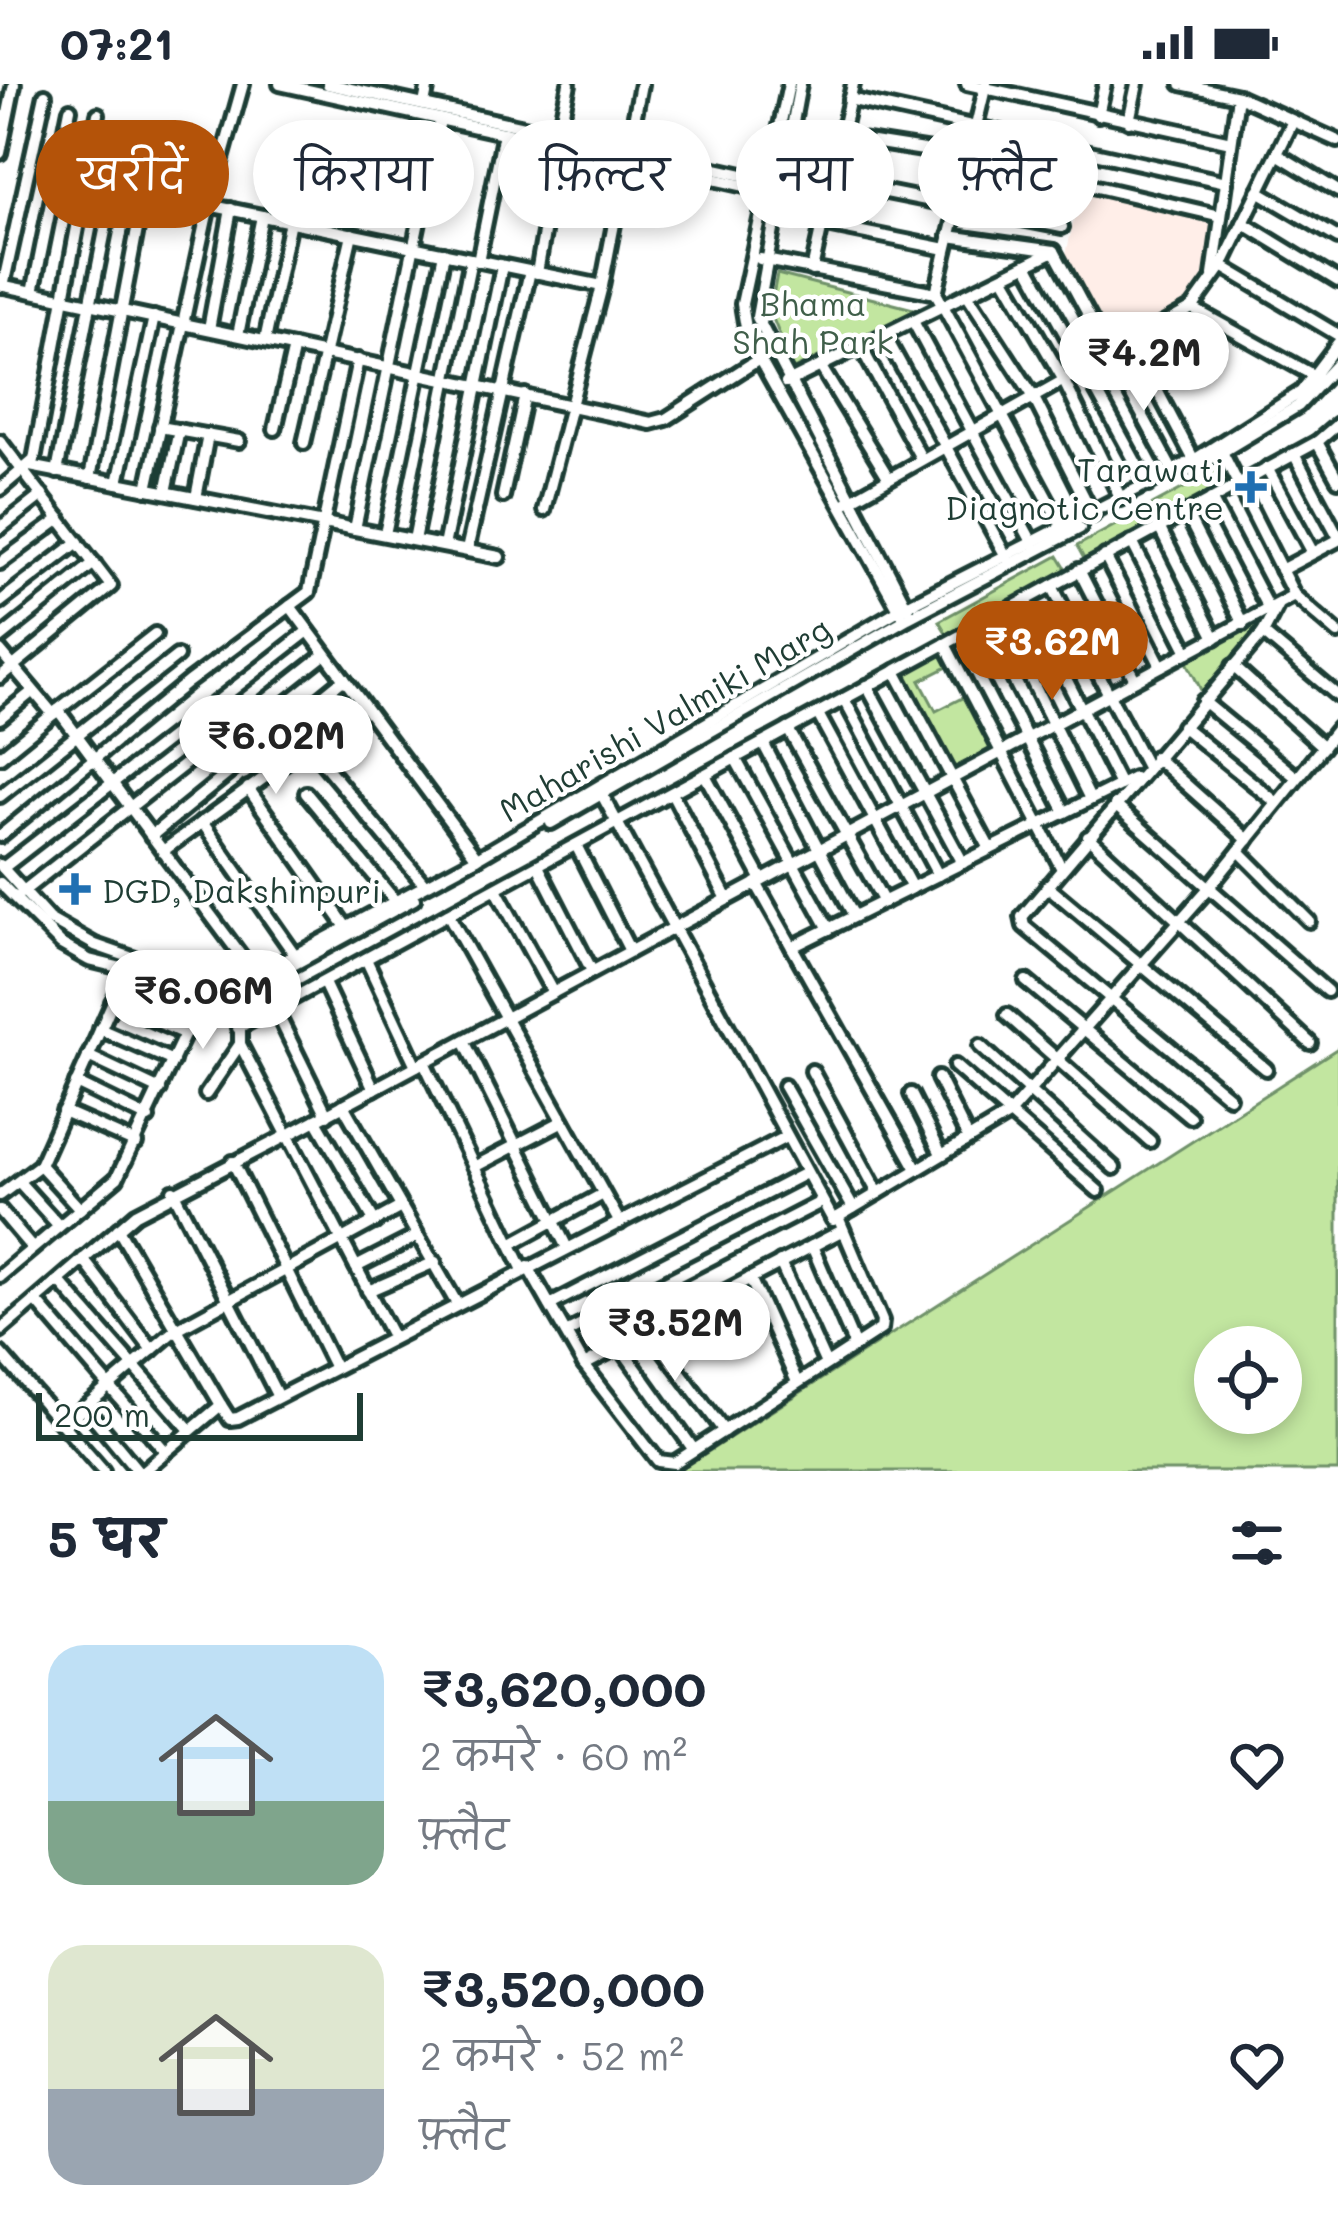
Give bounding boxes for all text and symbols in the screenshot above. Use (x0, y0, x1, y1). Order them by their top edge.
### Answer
text: 07:21 (60, 13, 173, 71)
chip: खरीदें (36, 120, 229, 228)
chip: किराया (253, 120, 474, 228)
chip: फ़िल्टर (498, 120, 712, 228)
chip: नया (736, 120, 894, 228)
chip: फ़्लैट (918, 120, 1098, 228)
park label: Bhama Shah Park (732, 281, 894, 362)
pin: ₹4.2M (1060, 312, 1228, 414)
text: ₹4.2M (1086, 325, 1202, 376)
place label: Tarawati Diagnotic Centre (945, 447, 1224, 528)
marker: Tarawati Diagnotic Centre (1235, 471, 1267, 503)
pin: ₹3.62M (954, 601, 1150, 703)
street label: Maharishi Valmiki Marg (491, 606, 837, 830)
text: ₹3.62M (983, 614, 1121, 665)
pin: ₹6.02M (178, 695, 374, 797)
text: ₹6.02M (206, 708, 346, 759)
place label: DGD, Dakshinpuri (102, 868, 381, 911)
marker: DGD, Dakshinpuri (59, 873, 91, 905)
pin: ₹6.06M (105, 950, 301, 1052)
text: ₹6.06M (132, 963, 274, 1014)
pin: ₹3.52M (577, 1282, 773, 1384)
text: ₹3.52M (606, 1295, 744, 1346)
map controls (1194, 1326, 1302, 1434)
button: locate (1194, 1326, 1302, 1434)
scale bar (36, 1387, 363, 1440)
text: 200 m (54, 1392, 150, 1435)
text: 5 घर (48, 1503, 164, 1570)
icon: filters (1224, 1510, 1290, 1576)
text: ₹3,620,000 (420, 1653, 706, 1720)
icon: home (144, 1693, 288, 1837)
text: 2 कमरे · 60 m² (420, 1729, 687, 1780)
icon: heart (1224, 1732, 1290, 1798)
text: फ़्लैट (420, 1808, 509, 1859)
text: ₹3,520,000 (420, 1953, 705, 2020)
icon: home (144, 1993, 288, 2137)
text: 2 कमरे · 52 m² (420, 2029, 684, 2080)
icon: heart (1224, 2032, 1290, 2098)
text: फ़्लैट (420, 2108, 509, 2159)

